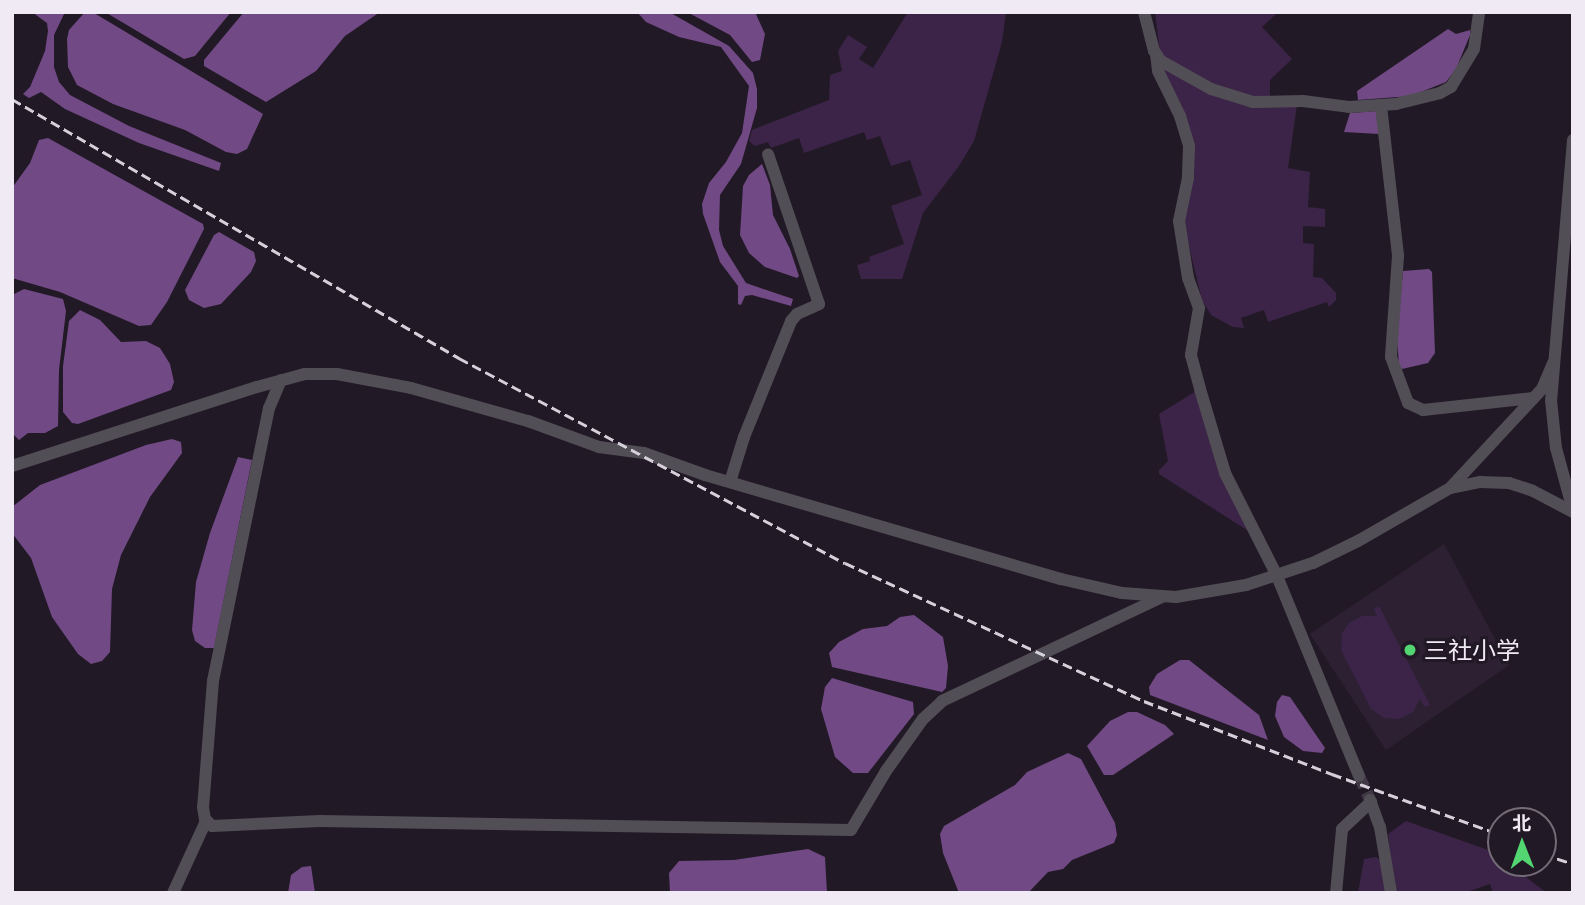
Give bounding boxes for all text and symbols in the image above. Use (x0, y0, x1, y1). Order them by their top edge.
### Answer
place label: 三社小学 (1424, 636, 1520, 664)
marker: 三社小学 (1402, 642, 1418, 658)
north arrow (1487, 807, 1557, 877)
text: 北 (1512, 811, 1531, 834)

